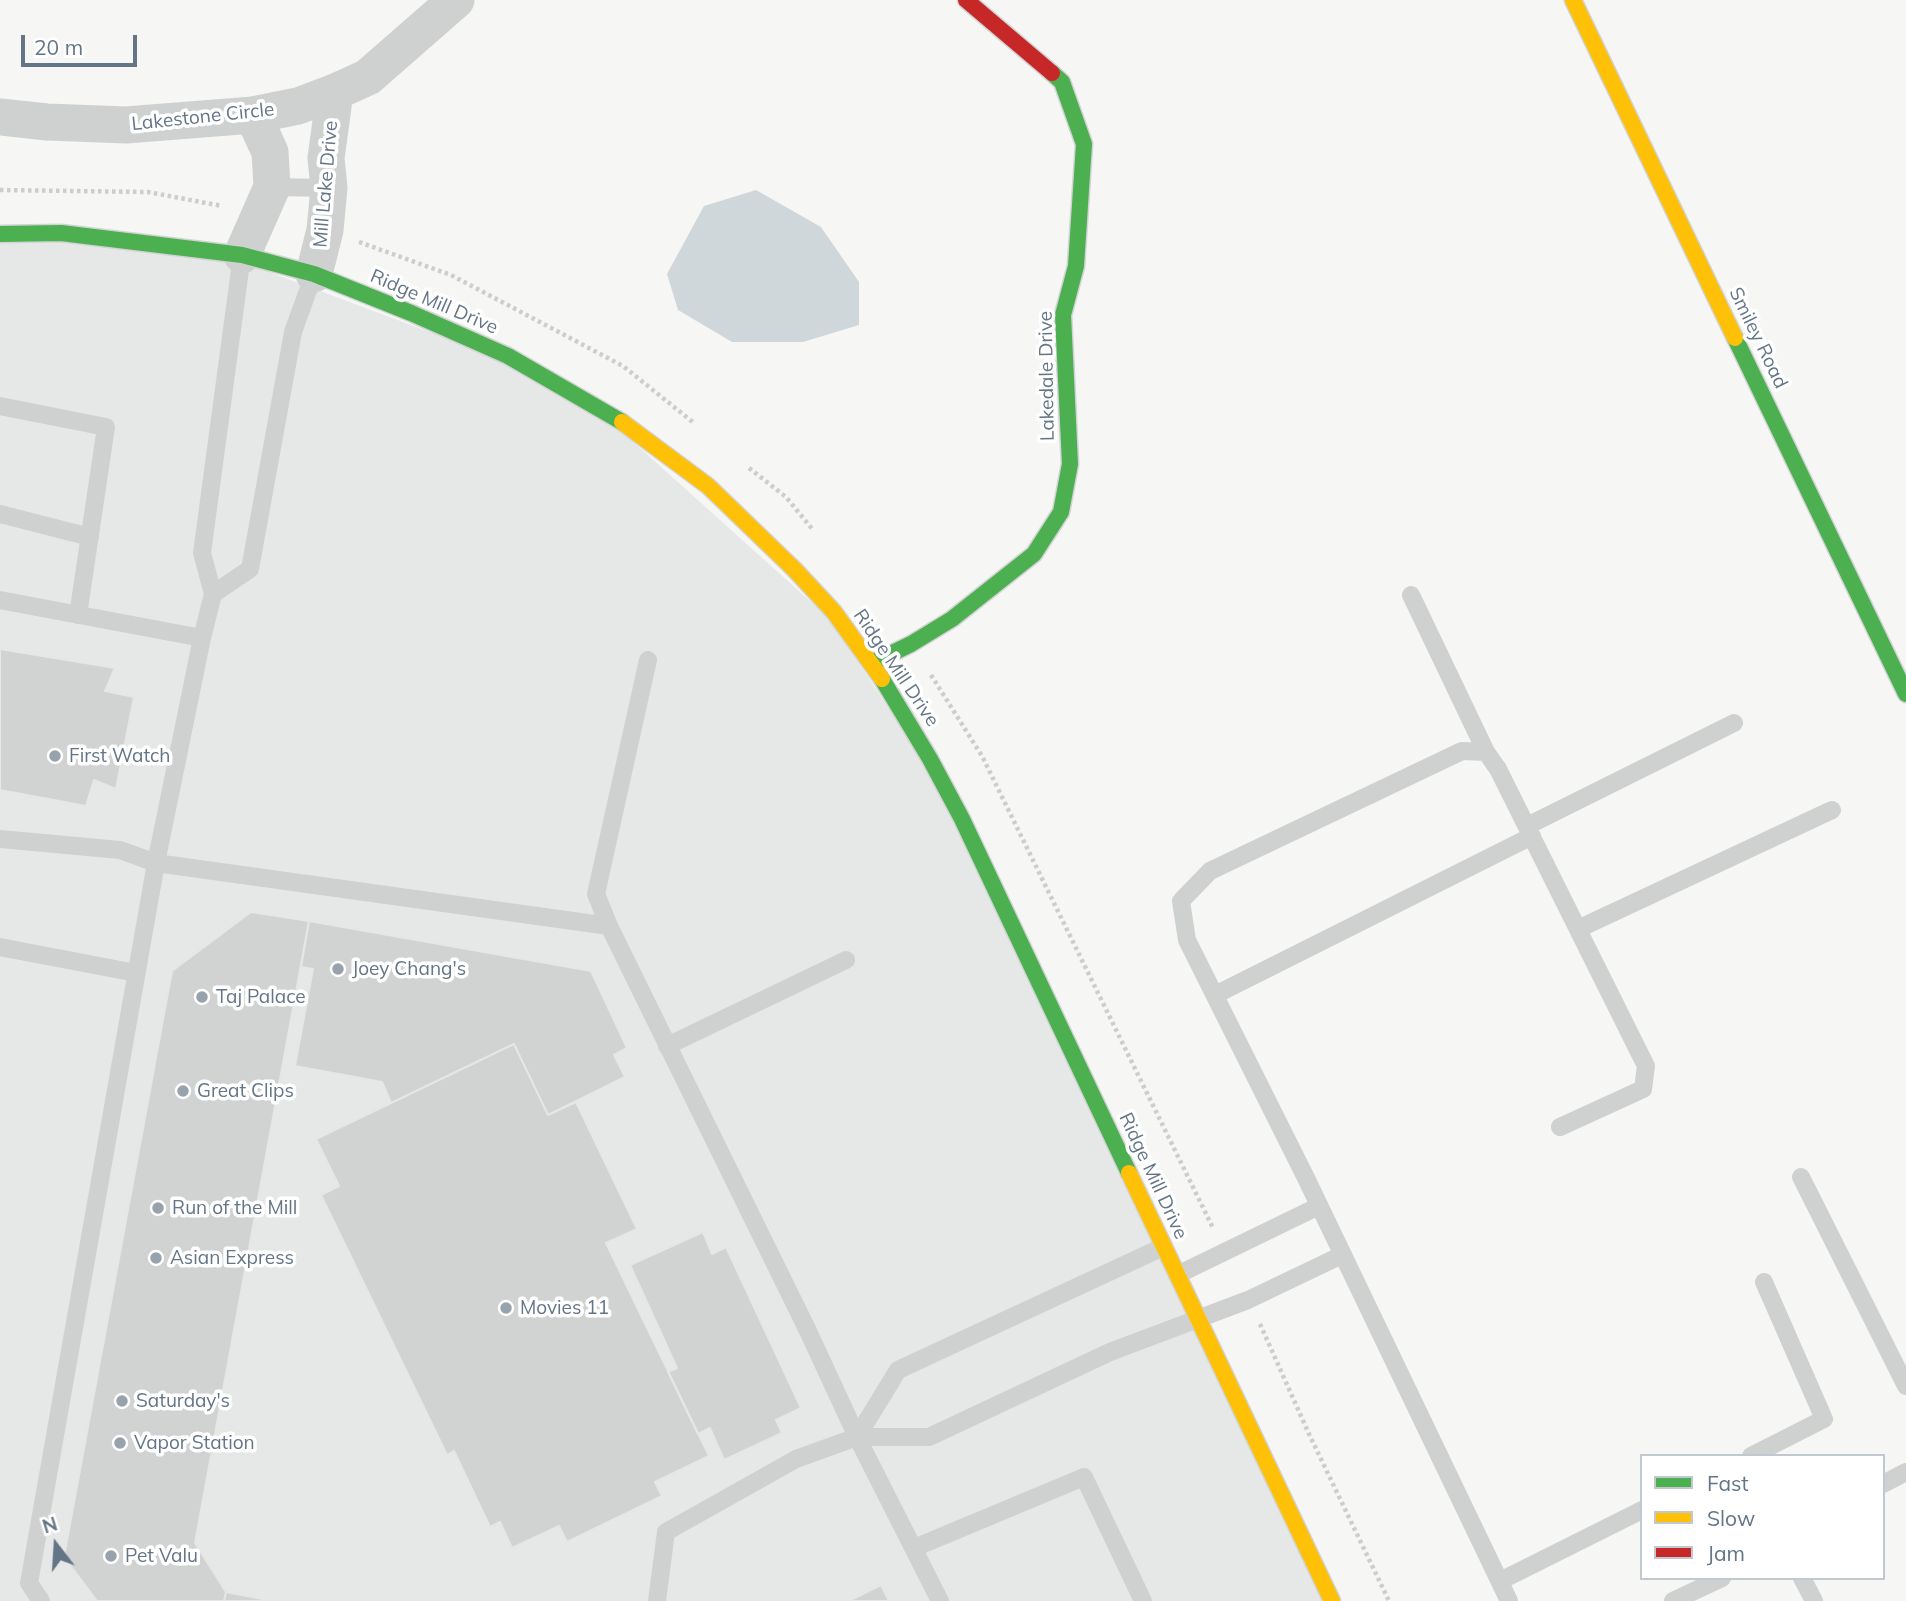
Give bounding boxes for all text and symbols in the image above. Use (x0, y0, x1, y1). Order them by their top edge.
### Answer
scale bar (24, 21, 140, 65)
text: 20 m (34, 34, 83, 60)
street label: Lakestone Circle (131, 98, 275, 136)
street label: Mill Lake Drive (309, 120, 343, 248)
street label: Ridge Mill Drive (367, 265, 501, 339)
street label: Smiley Road (1724, 284, 1792, 392)
street label: Lakedale Drive (1034, 311, 1060, 441)
street label: Ridge Mill Drive (848, 605, 944, 731)
place label: First Watch (69, 745, 170, 767)
marker: First Watch (47, 748, 63, 764)
place label: Joey Chang's (352, 958, 466, 980)
marker: Joey Chang's (330, 961, 346, 977)
place label: Taj Palace (216, 986, 306, 1008)
marker: Taj Palace (194, 989, 210, 1005)
place label: Great Clips (197, 1080, 294, 1102)
marker: Great Clips (175, 1083, 191, 1099)
street label: Ridge Mill Drive (1114, 1109, 1192, 1243)
place label: Run of the Mill (172, 1197, 297, 1219)
marker: Run of the Mill (150, 1200, 166, 1216)
place label: Asian Express (170, 1247, 294, 1269)
marker: Asian Express (148, 1250, 164, 1266)
place label: Movies 11 (520, 1297, 609, 1319)
marker: Movies 11 (498, 1300, 514, 1316)
place label: Saturday's (136, 1390, 230, 1412)
marker: Saturday's (114, 1393, 130, 1409)
place label: Vapor Station (134, 1432, 255, 1454)
marker: Vapor Station (112, 1435, 128, 1451)
legend (1640, 1454, 1885, 1580)
text: Fast (1707, 1470, 1749, 1496)
text: Slow (1707, 1505, 1755, 1531)
north arrow (21, 1510, 91, 1580)
text: N (39, 1511, 60, 1538)
text: Jam (1707, 1540, 1745, 1566)
place label: Pet Valu (125, 1545, 198, 1567)
marker: Pet Valu (103, 1548, 119, 1564)

